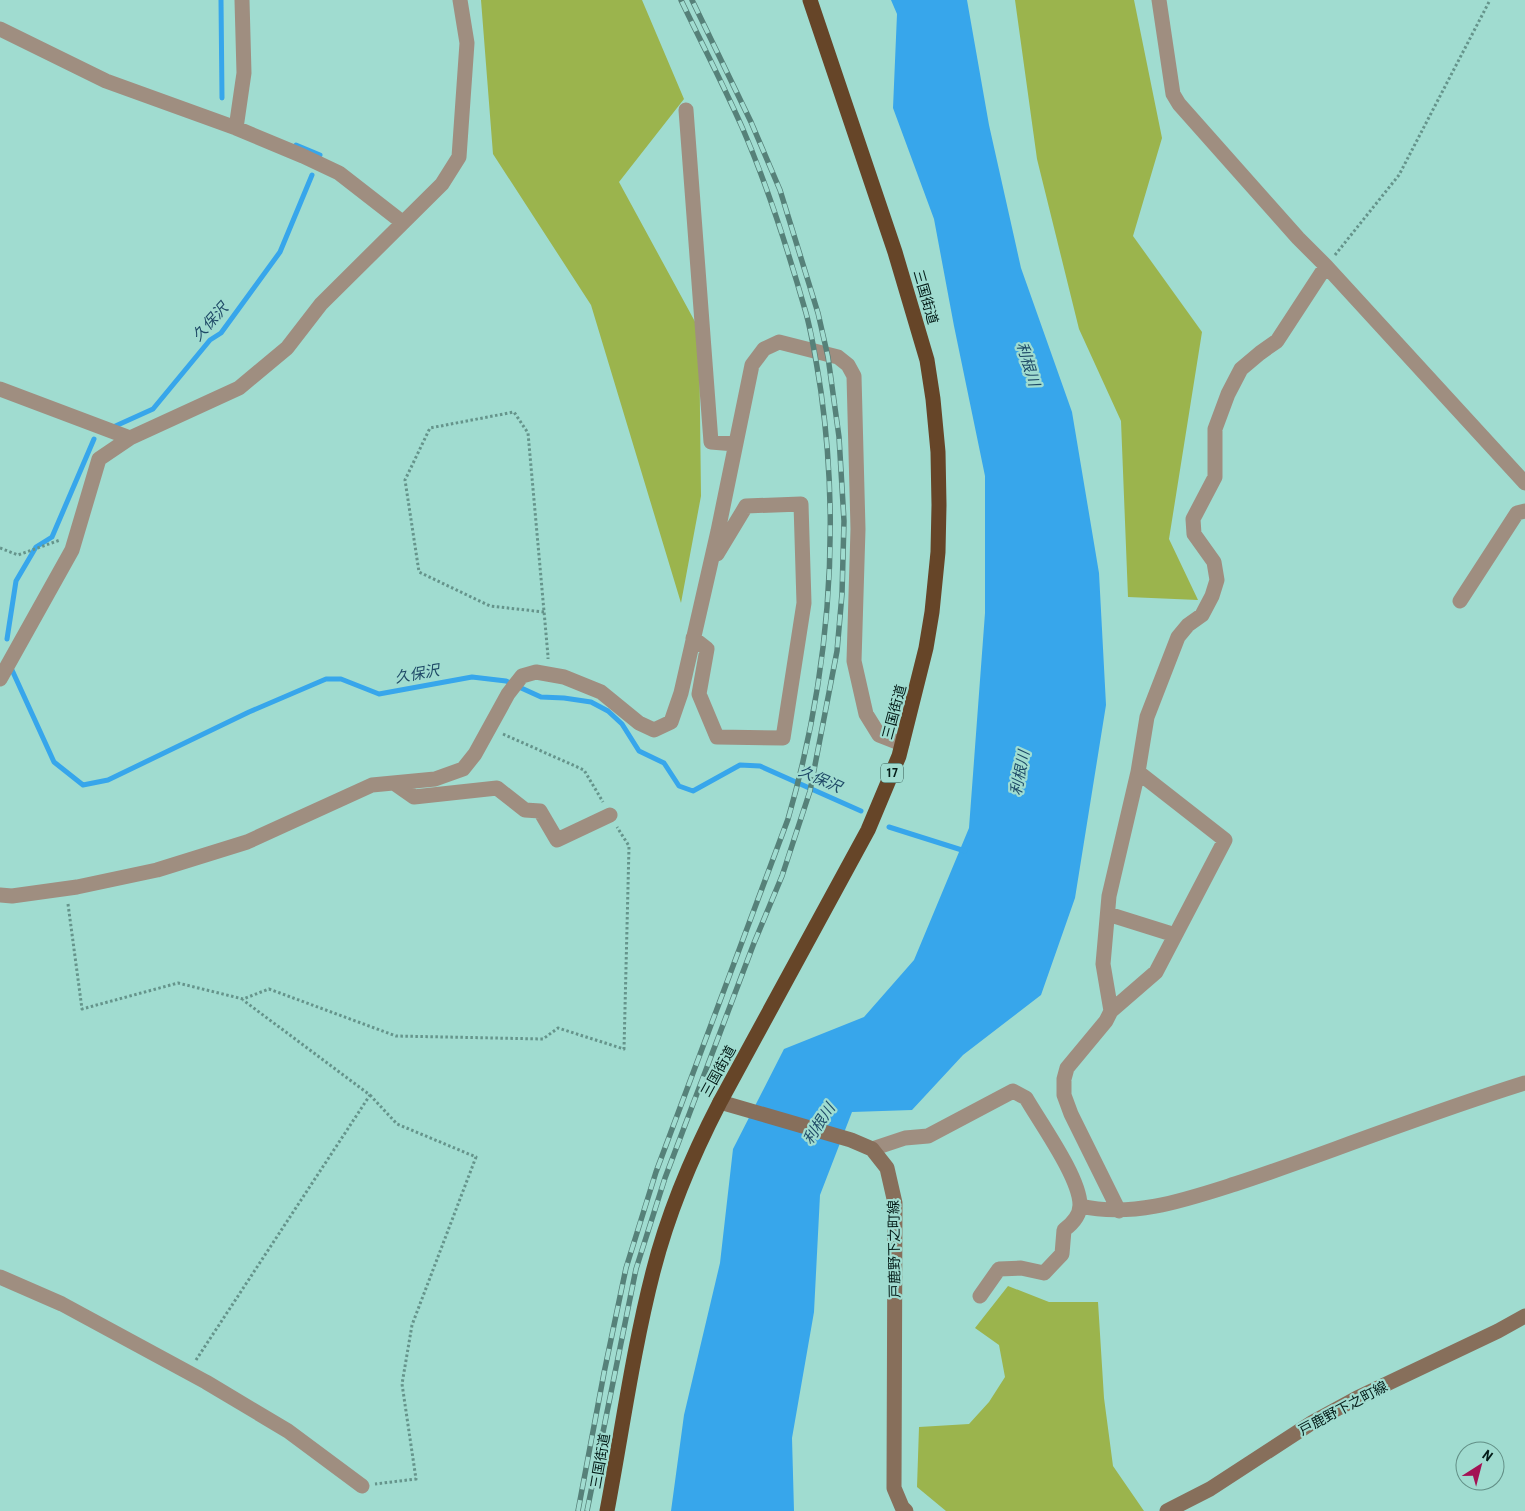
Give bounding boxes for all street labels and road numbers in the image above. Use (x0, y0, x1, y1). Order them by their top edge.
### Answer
street label: 三国街道 (911, 268, 941, 326)
street label: 三国街道 (879, 683, 909, 741)
road number: 17 (881, 764, 903, 782)
street label: 三国街道 (697, 1043, 739, 1099)
street label: 戸鹿野下之町線 (885, 1200, 903, 1298)
street label: 戸鹿野下之町線 (1296, 1378, 1390, 1438)
street label: 三国街道 (587, 1432, 613, 1490)

